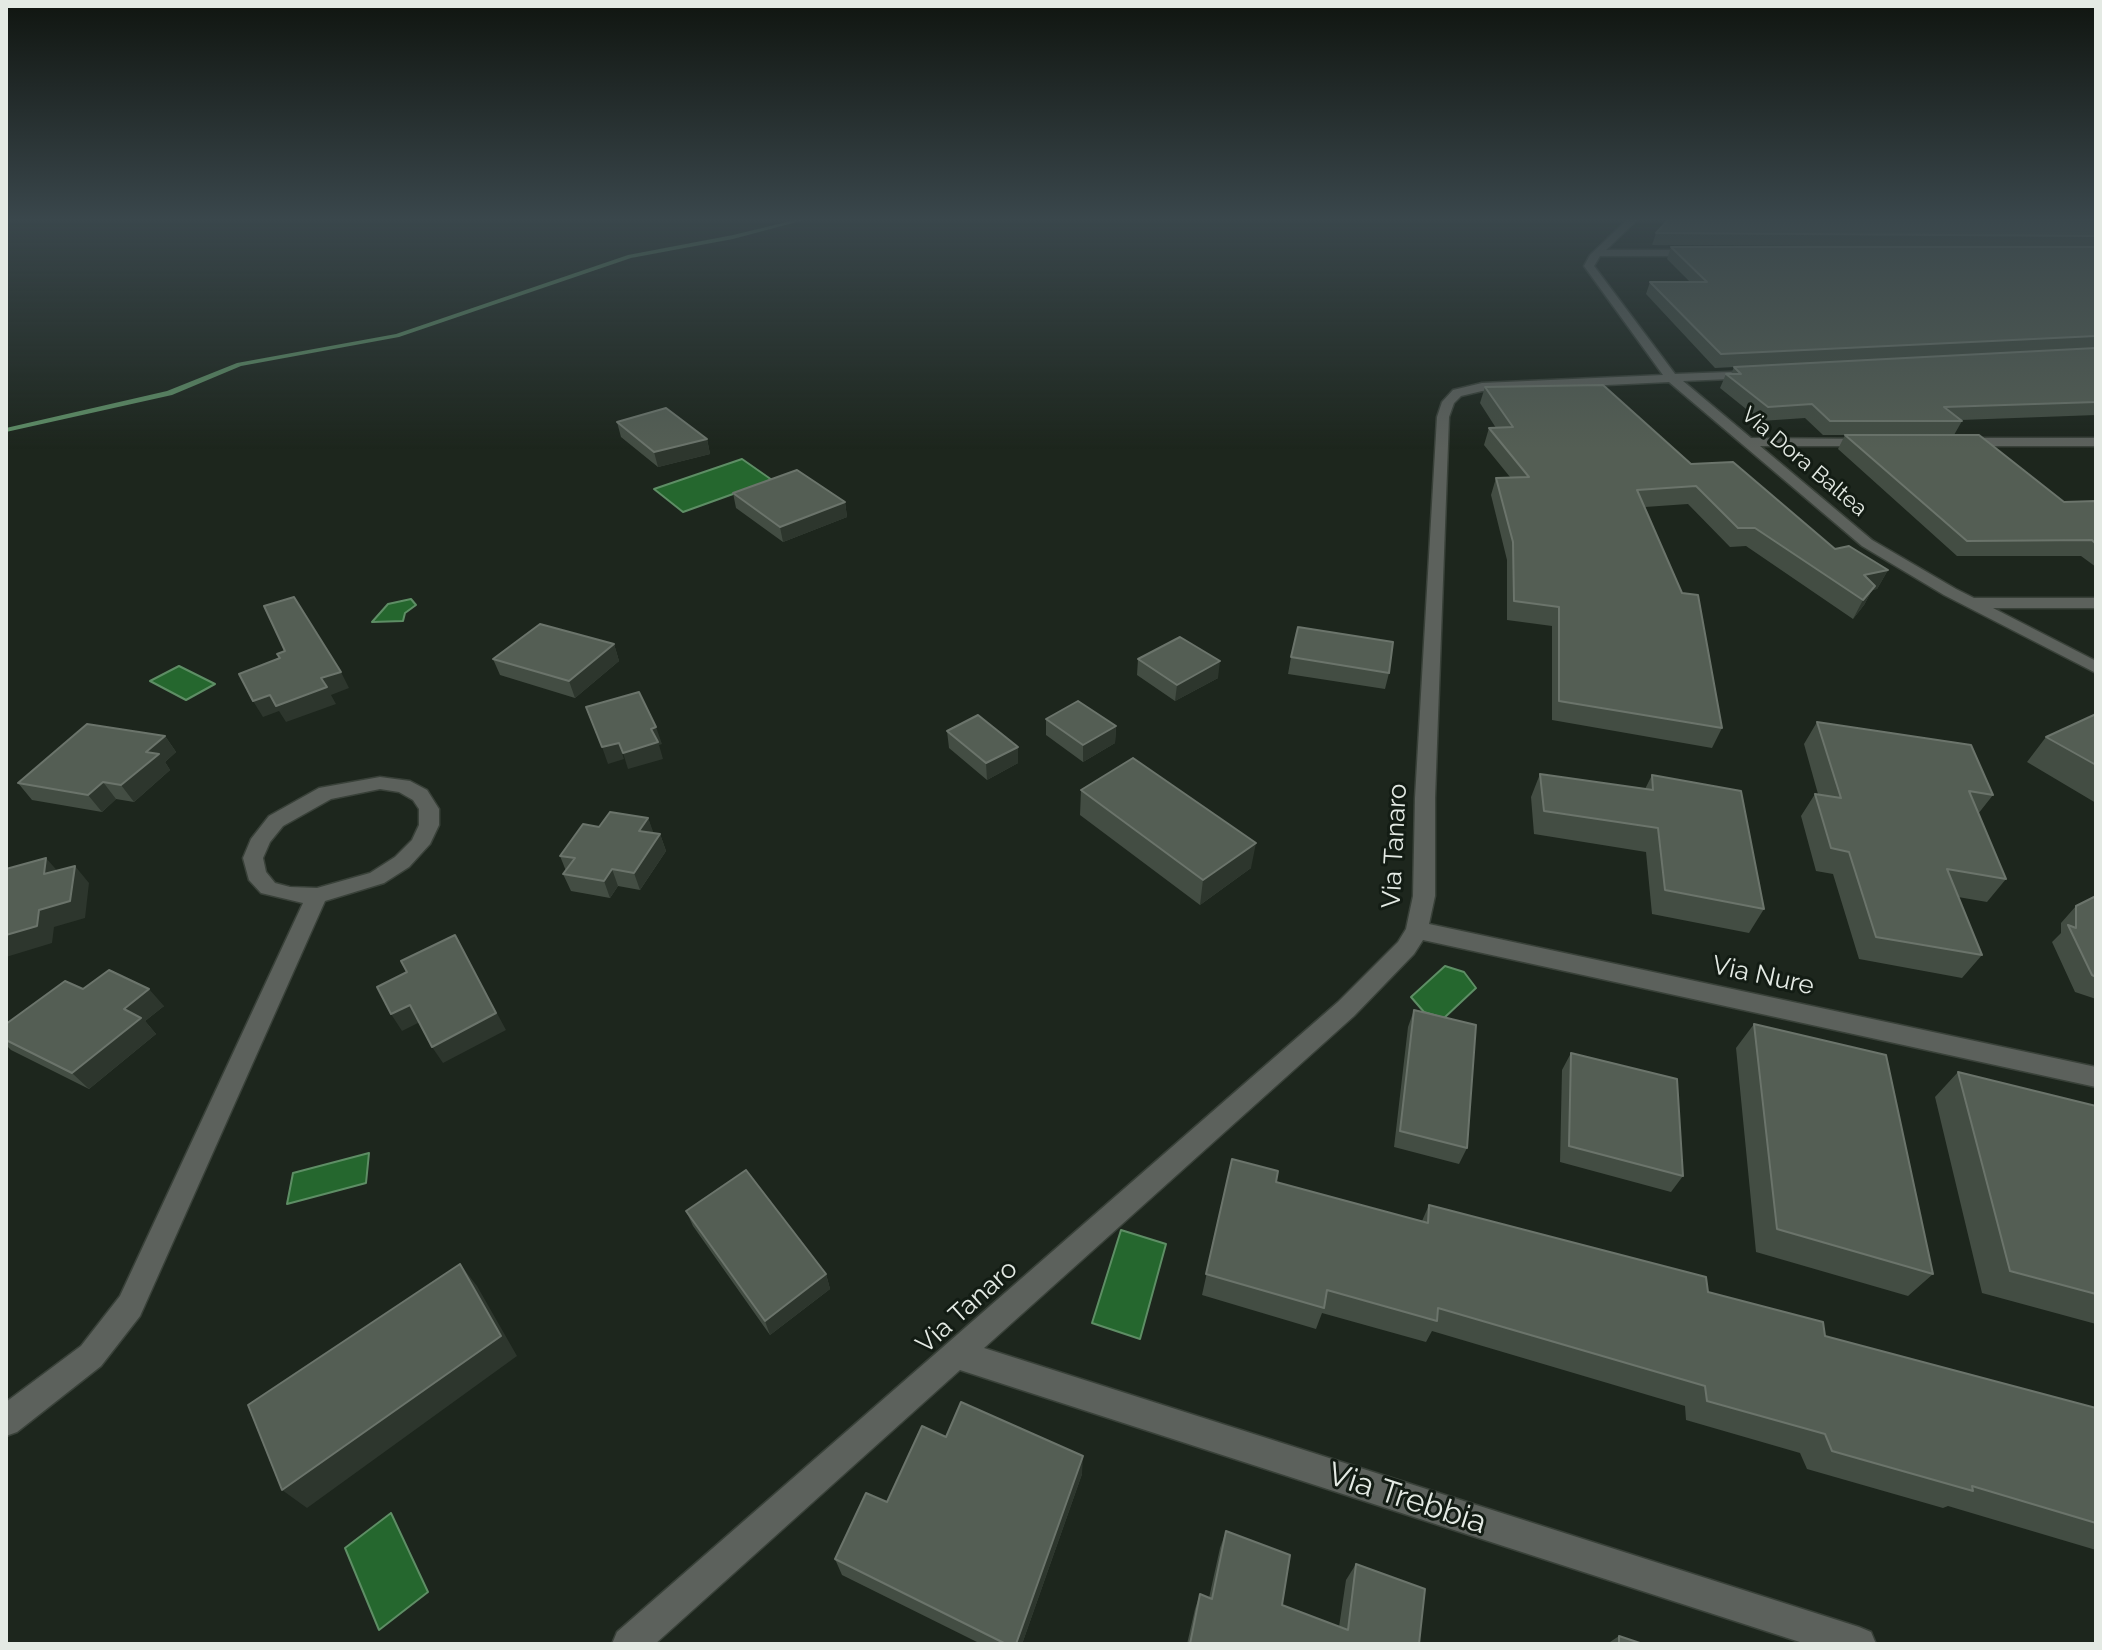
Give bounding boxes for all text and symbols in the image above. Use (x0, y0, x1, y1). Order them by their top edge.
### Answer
street label: Via Dora Baltea (1736, 402, 1872, 522)
street label: Via Tanaro (1376, 783, 1414, 909)
street label: Via Nure (1709, 950, 1817, 1002)
street label: Via Tanaro (910, 1254, 1024, 1360)
street label: Via Trebbia (1323, 1455, 1491, 1543)

